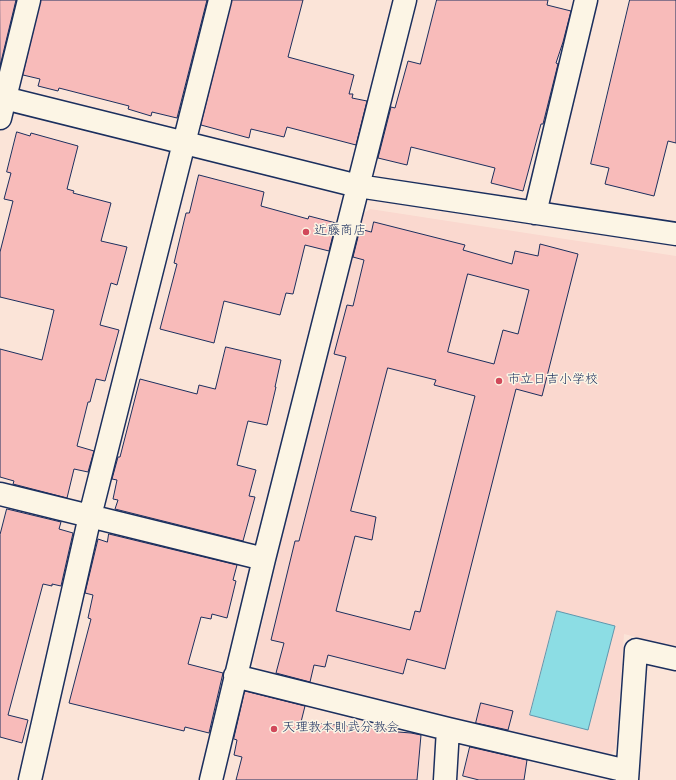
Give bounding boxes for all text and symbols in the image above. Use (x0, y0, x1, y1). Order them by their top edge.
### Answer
place label: 近藤商店 (314, 224, 366, 240)
marker: 近藤商店 (301, 227, 311, 237)
place label: 市立日吉小学校 (507, 373, 598, 389)
marker: 市立日吉小学校 (494, 376, 504, 386)
place label: 天理教本則武分教会 (282, 721, 399, 737)
marker: 天理教本則武分教会 (269, 724, 279, 734)

